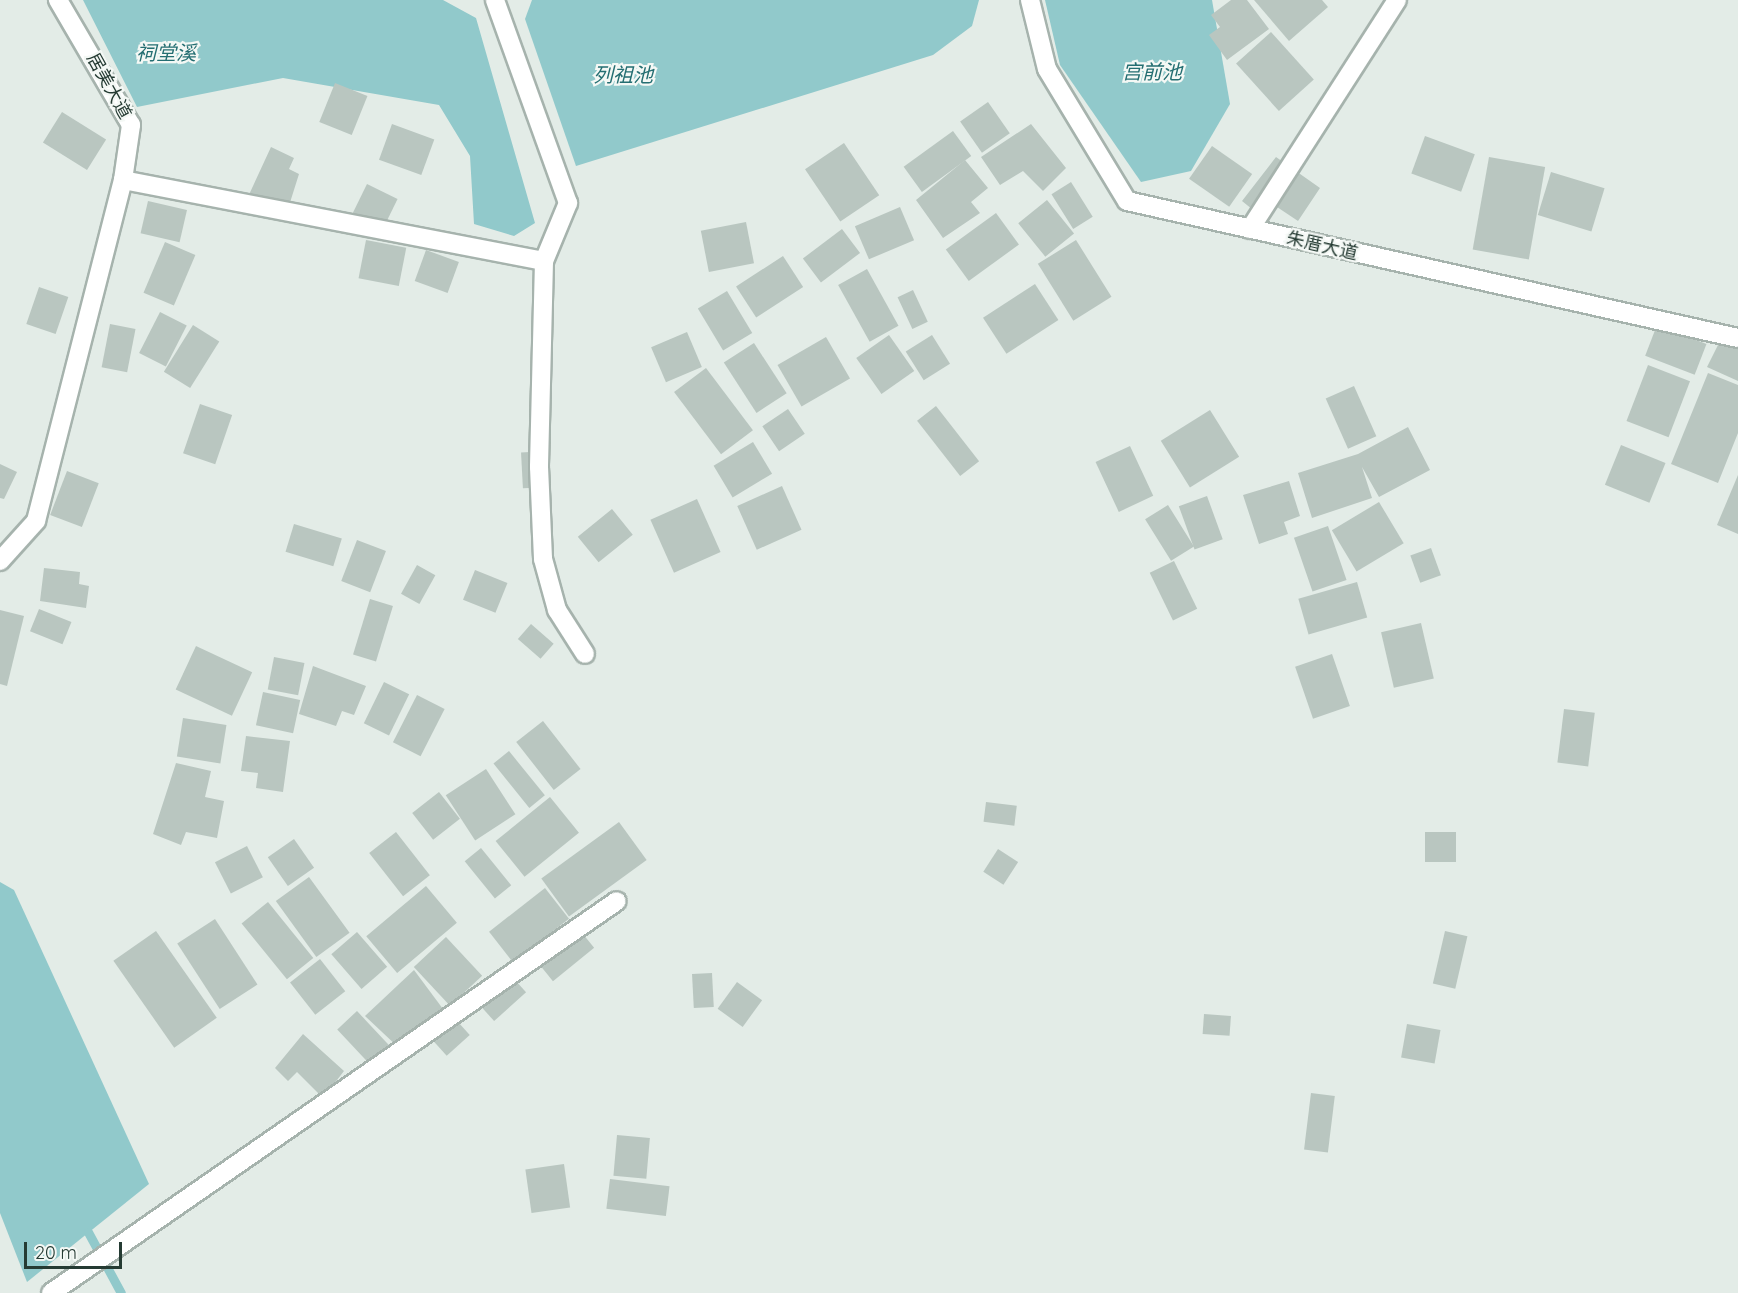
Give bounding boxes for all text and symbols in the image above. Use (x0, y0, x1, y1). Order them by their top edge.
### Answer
water label: 祠堂溪 (136, 40, 196, 64)
street label: 居美大道 (82, 49, 136, 123)
water label: 宫前池 (1122, 59, 1182, 83)
water label: 列祖池 (593, 62, 653, 86)
street label: 朱厝大道 (1284, 227, 1360, 265)
scale bar (27, 1230, 124, 1268)
text: 20 m (35, 1241, 77, 1264)

